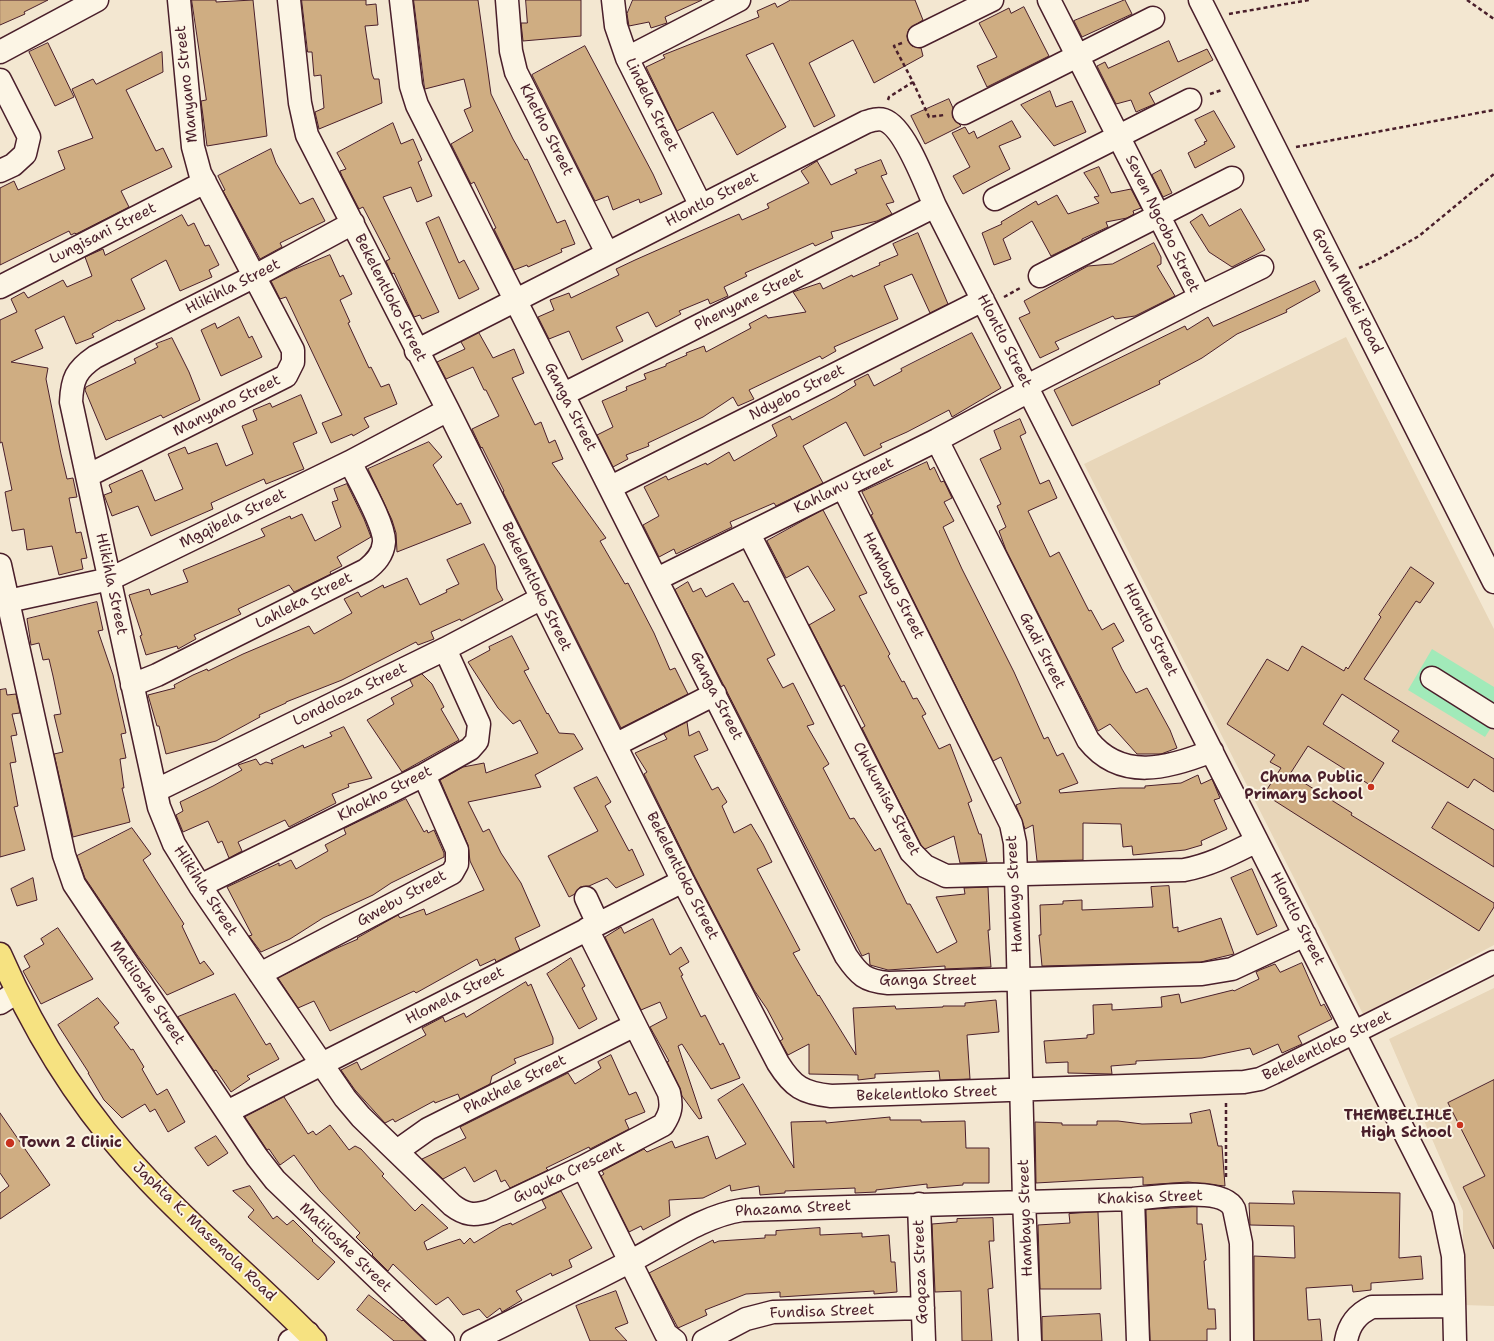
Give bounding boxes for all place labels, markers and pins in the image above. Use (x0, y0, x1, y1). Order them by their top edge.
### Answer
place label: Chuma Public Primary School (1244, 769, 1363, 804)
marker: Chuma Public Primary School (1366, 782, 1376, 792)
place label: THEMBELIHLE High School (1344, 1107, 1452, 1142)
marker: THEMBELIHLE High School (1455, 1120, 1465, 1130)
place label: Town 2 Clinic (19, 1134, 122, 1152)
marker: Town 2 Clinic (4, 1137, 16, 1149)

